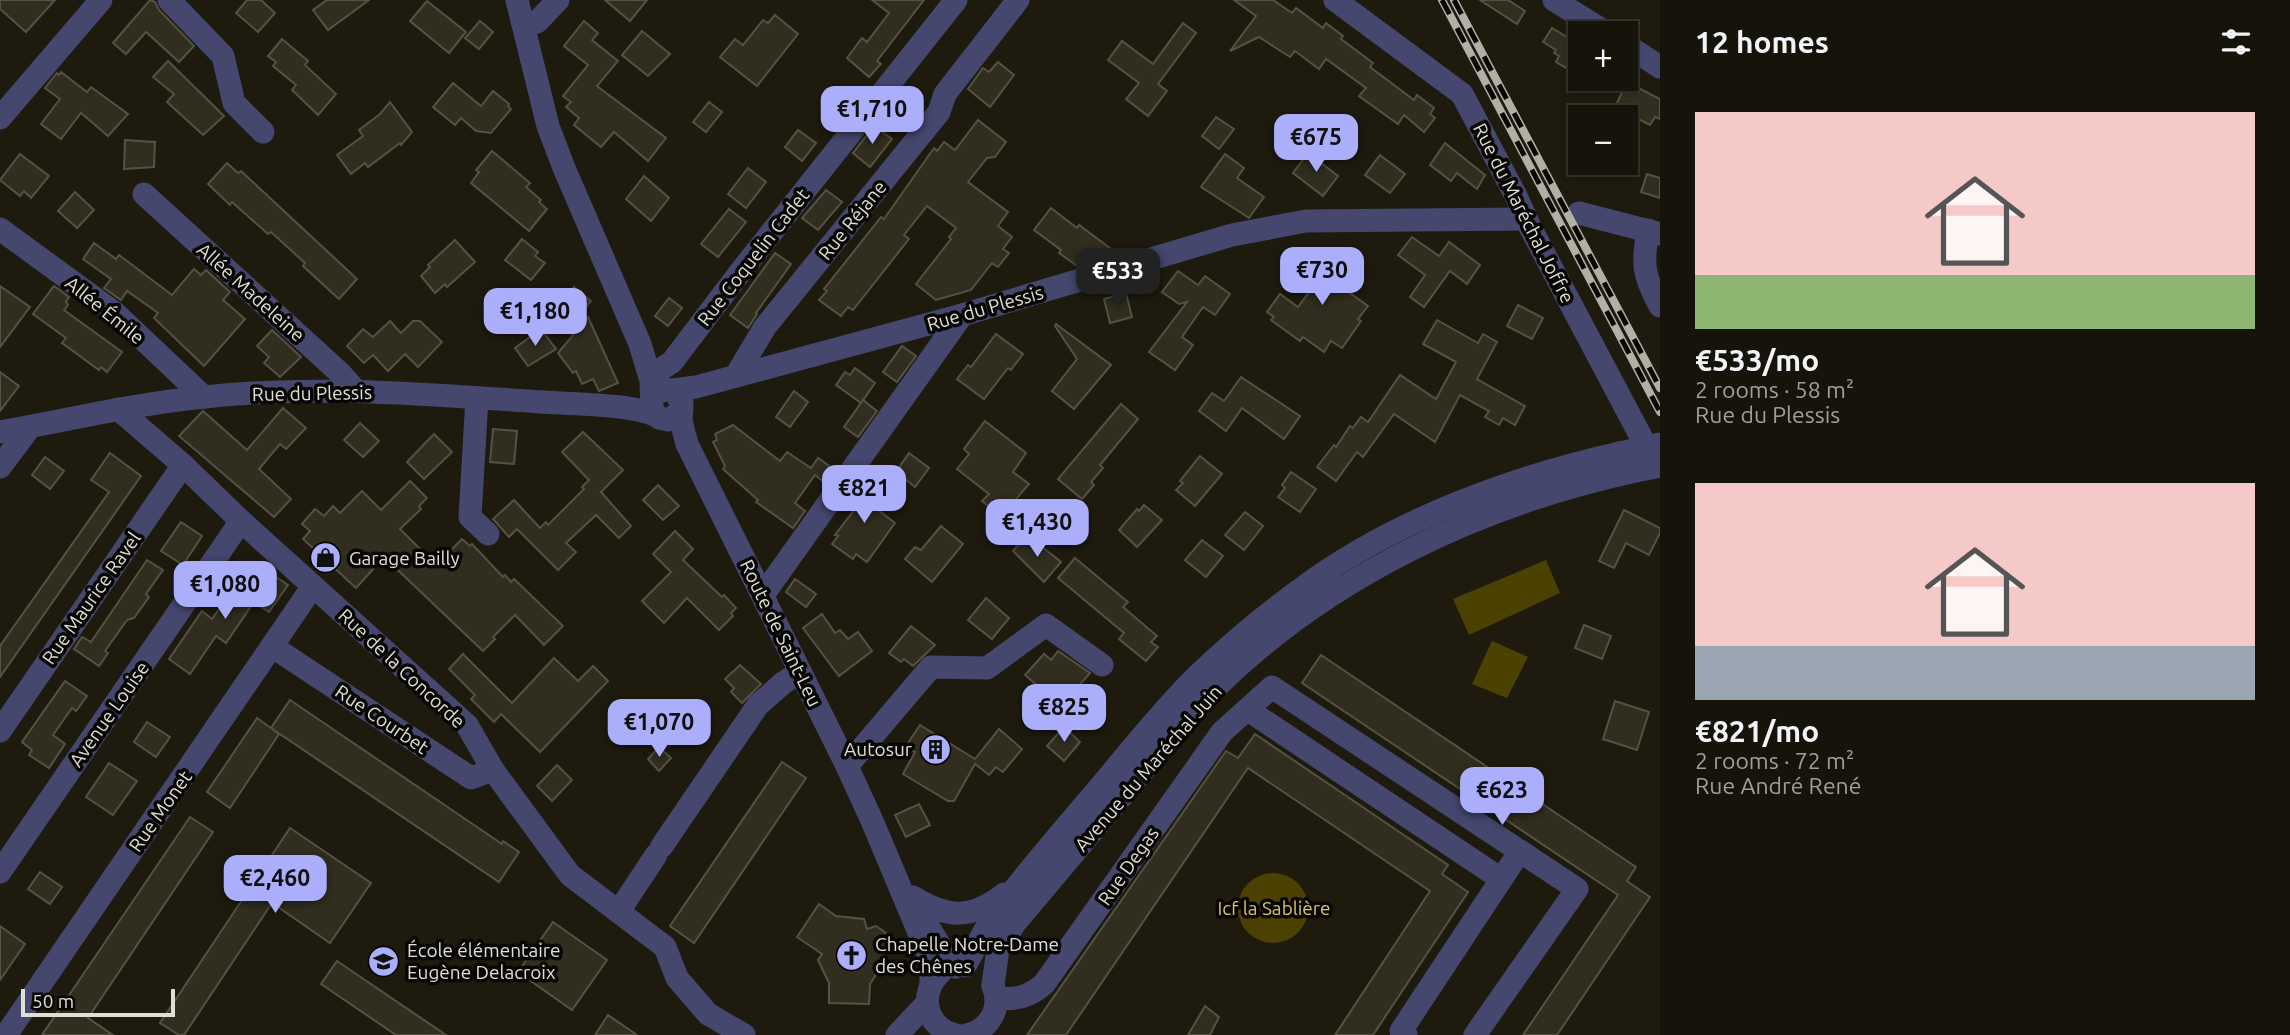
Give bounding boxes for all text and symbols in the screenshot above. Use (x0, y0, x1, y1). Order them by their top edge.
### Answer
map controls (1568, 21, 1638, 175)
button: + (1568, 21, 1638, 91)
icon: filters (2217, 23, 2255, 61)
text: 12 homes (1695, 25, 1829, 59)
pin: €1,710 (815, 86, 929, 146)
text: €1,710 (837, 96, 907, 121)
button: − (1568, 105, 1638, 175)
pin: €675 (1275, 114, 1357, 174)
street label: Rue du Maréchal Joffre (1469, 119, 1579, 307)
text: €675 (1290, 124, 1342, 149)
icon: home (1912, 158, 2038, 284)
street label: Rue Réjane (813, 176, 891, 264)
street label: Rue Coquelin Cadet (693, 184, 814, 330)
street label: Allée Madeleine (193, 238, 309, 346)
pin: €730 (1281, 247, 1363, 307)
pin: €533 (1077, 248, 1159, 308)
text: €730 (1296, 257, 1348, 282)
text: €533 (1092, 258, 1144, 283)
street label: Allée Émile (61, 272, 149, 348)
street label: Rue du Plessis (924, 281, 1046, 335)
pin: €1,180 (478, 288, 592, 348)
text: €1,180 (500, 298, 570, 323)
text: €533/mo (1695, 343, 1819, 377)
text: 2 rooms · 58 m² (1695, 377, 1854, 402)
street label: Rue du Plessis (252, 381, 372, 405)
text: Rue du Plessis (1695, 402, 1840, 427)
pin: €821 (823, 466, 905, 525)
text: €821 (838, 475, 890, 500)
pin: €1,430 (980, 500, 1094, 559)
text: €1,430 (1002, 509, 1072, 534)
street label: Rue Maurice Ravel (37, 528, 145, 668)
icon: home (1912, 529, 2038, 655)
shop icon: Garage Bailly (309, 541, 343, 575)
place label: Garage Bailly (349, 547, 460, 569)
street label: Route de Saint-Leu (736, 556, 826, 710)
pin: €1,080 (168, 562, 282, 621)
text: €1,080 (190, 571, 260, 596)
street label: Rue de la Concorde (334, 604, 470, 732)
street label: Avenue Louise (65, 657, 153, 771)
street label: Rue Courbet (331, 680, 433, 758)
street label: Avenue du Maréchal Juin (1070, 680, 1226, 856)
pin: €825 (1023, 684, 1105, 744)
text: €825 (1038, 694, 1090, 719)
pin: €1,070 (602, 700, 716, 759)
text: €1,070 (624, 709, 694, 734)
text: €821/mo (1695, 714, 1819, 748)
building icon: Autosur (918, 732, 952, 766)
place label: Autosur (844, 738, 912, 760)
text: 2 rooms · 72 m² (1695, 748, 1854, 773)
street label: Rue Monet (124, 766, 196, 856)
pin: €623 (1461, 768, 1543, 827)
text: Rue André René (1695, 773, 1861, 798)
text: €623 (1476, 777, 1528, 802)
street label: Rue Degas (1093, 823, 1163, 909)
pin: €2,460 (218, 856, 332, 915)
text: €2,460 (240, 865, 310, 890)
park label: Icf la Sablière (1217, 897, 1331, 919)
place label: Chapelle Notre-Dame des Chênes (875, 933, 1059, 977)
church icon: Chapelle Notre-Dame des Chênes (835, 938, 869, 972)
place label: École élémentaire Eugène Delacroix (407, 939, 561, 983)
school or university icon: École élémentaire Eugène Delacroix (367, 944, 401, 978)
scale bar (21, 986, 175, 1018)
text: 50 m (32, 990, 74, 1012)

